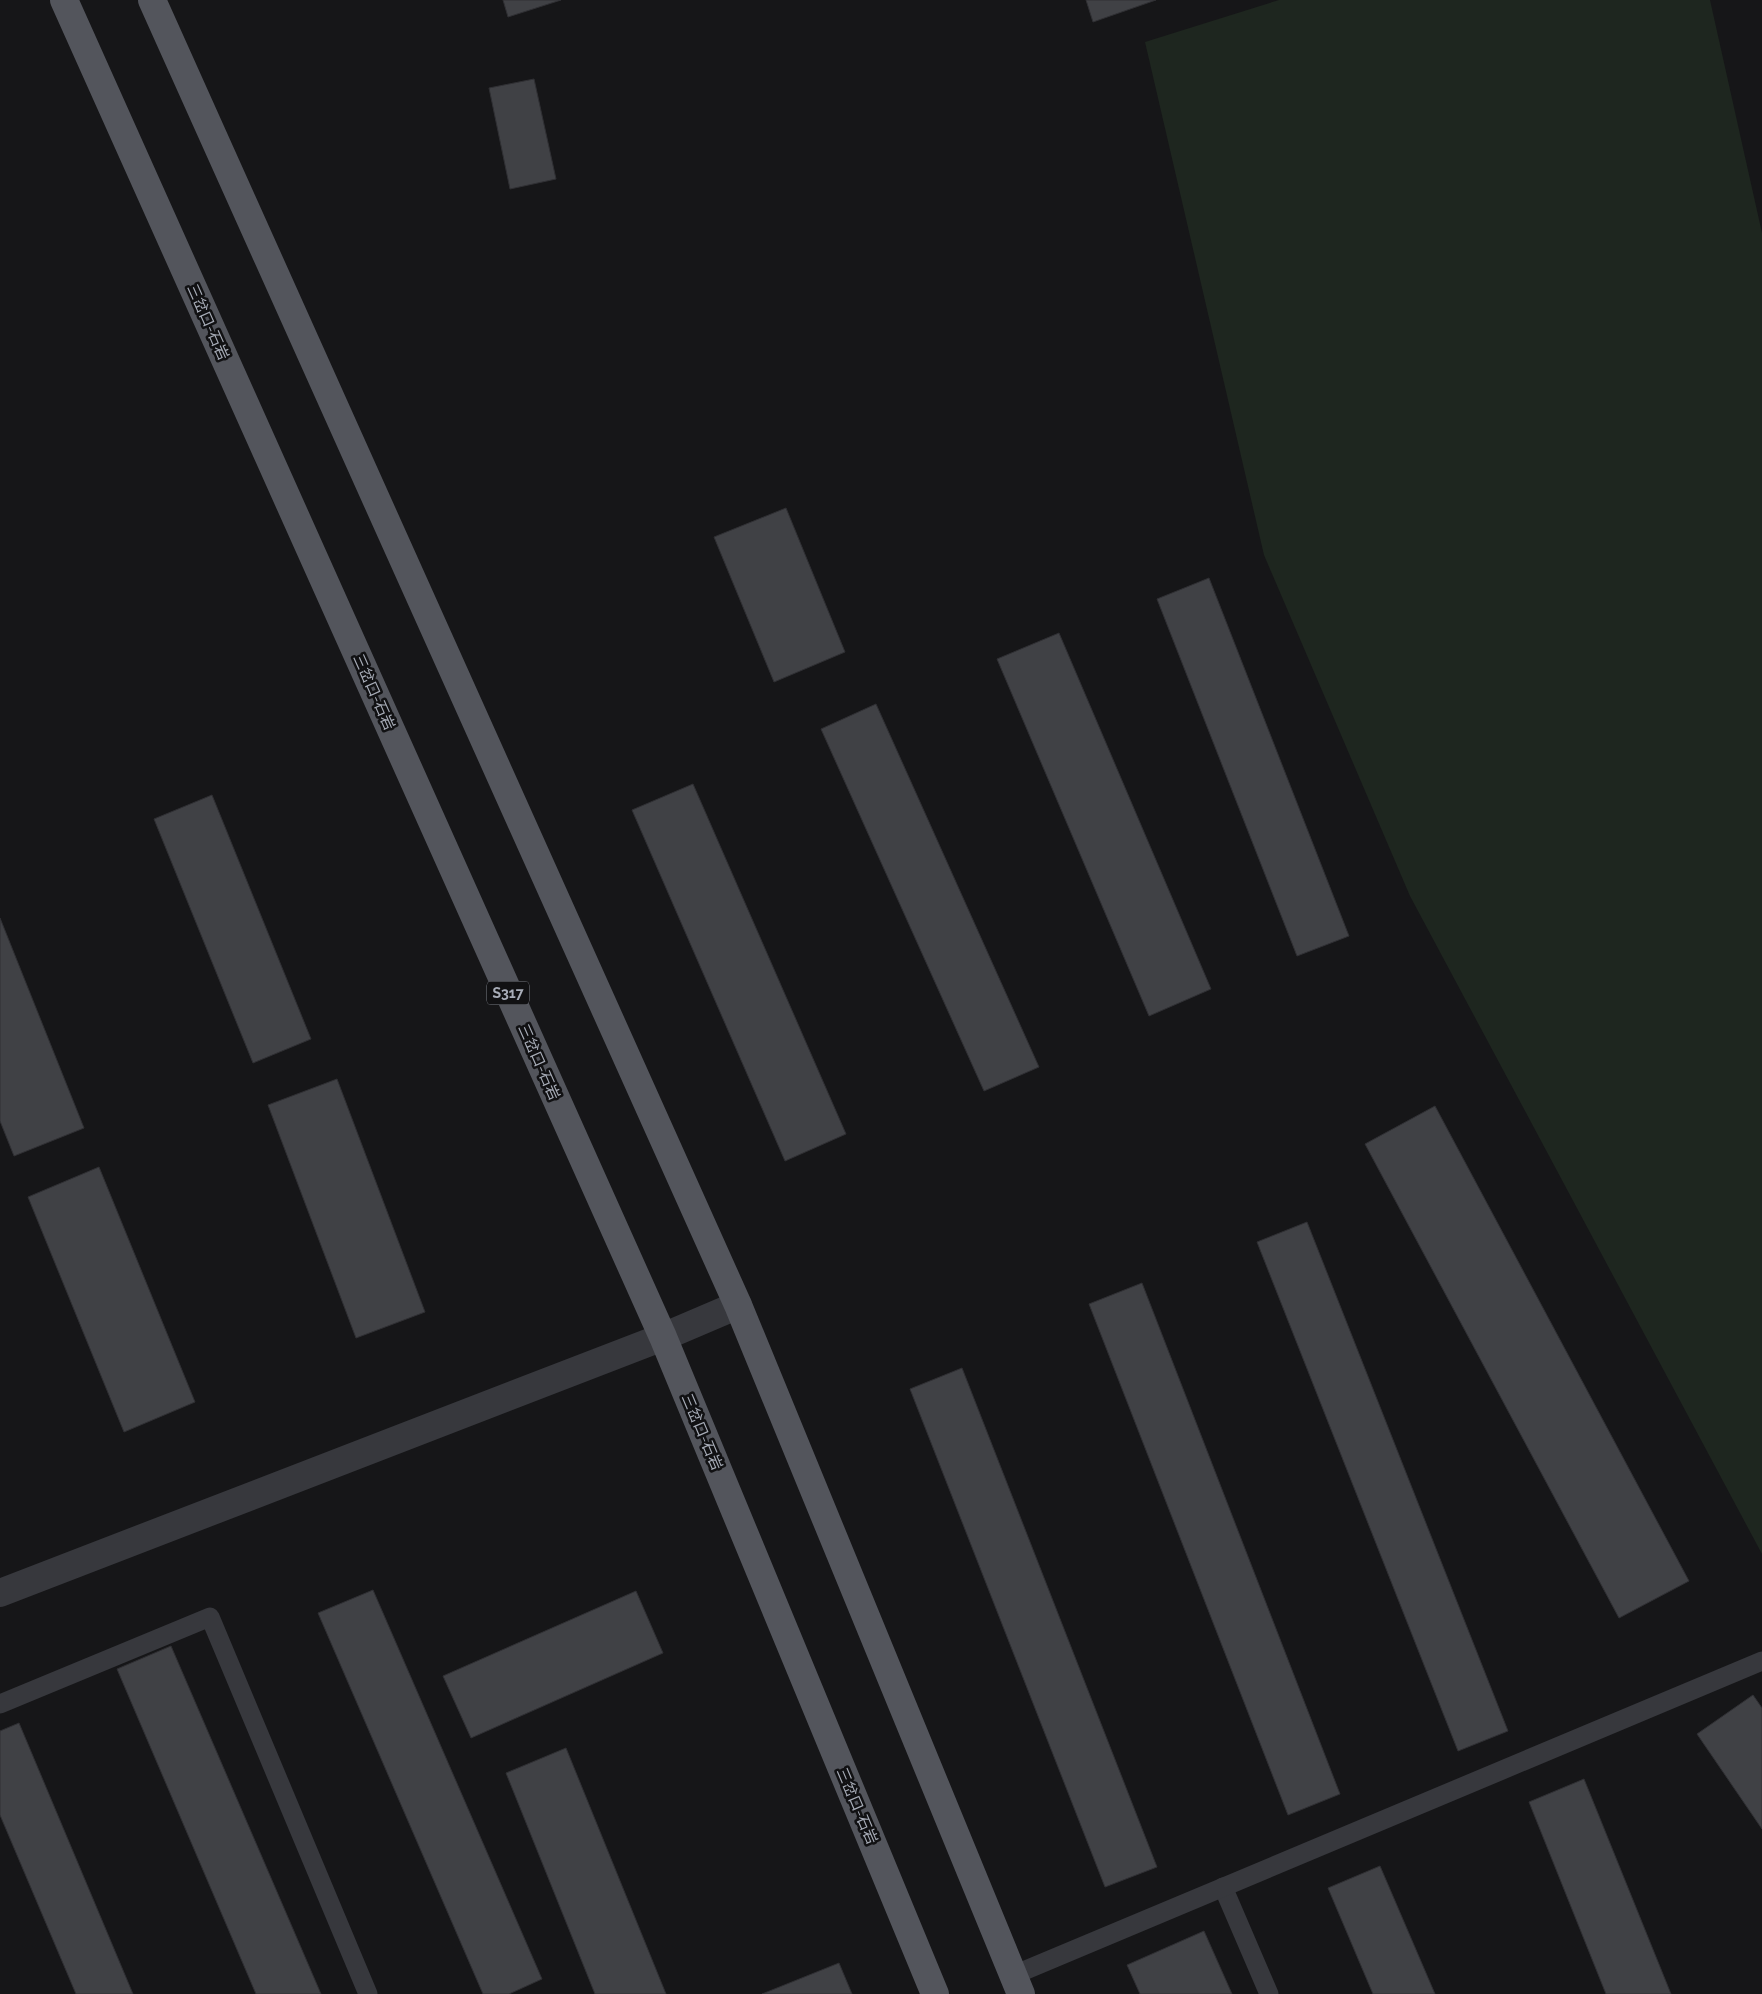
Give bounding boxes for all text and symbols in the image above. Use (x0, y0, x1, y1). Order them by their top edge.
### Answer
street label: 三岔口-石岩 (183, 281, 233, 363)
street label: 三岔口-石岩 (349, 651, 399, 733)
road number: S317 (487, 981, 529, 1004)
street label: 三岔口-石岩 (514, 1021, 564, 1103)
street label: 三岔口-石岩 (678, 1391, 726, 1473)
street label: 三岔口-石岩 (833, 1765, 881, 1847)

